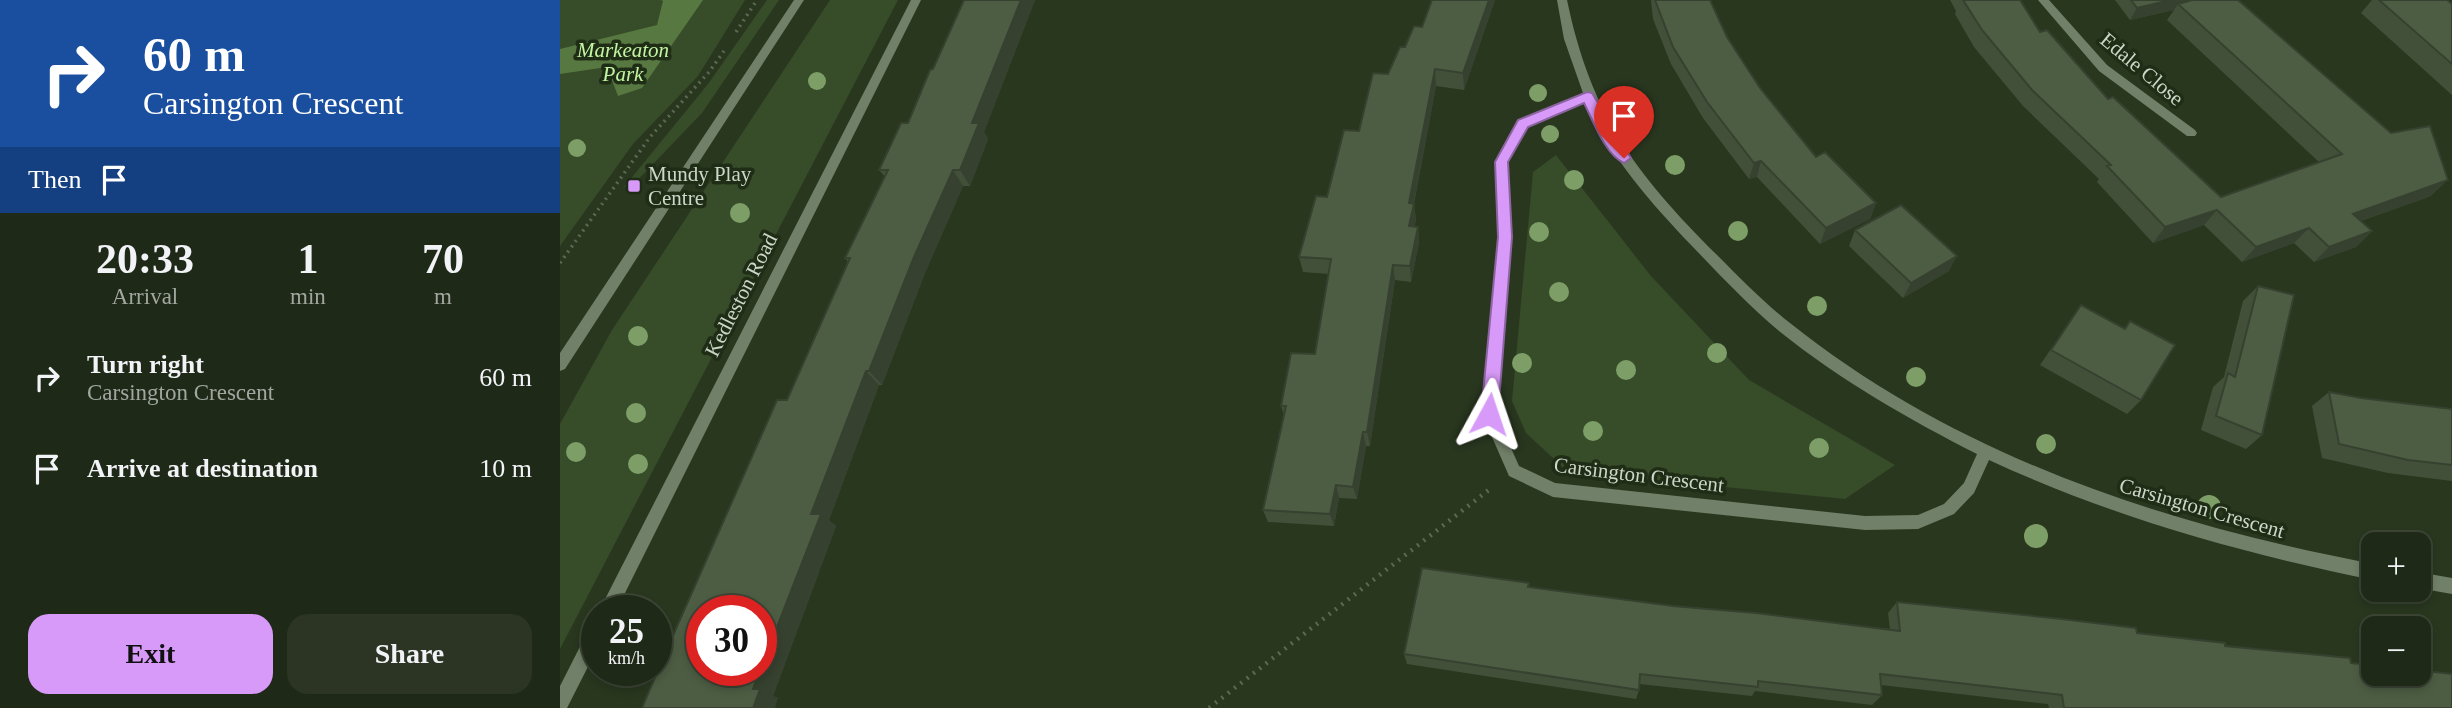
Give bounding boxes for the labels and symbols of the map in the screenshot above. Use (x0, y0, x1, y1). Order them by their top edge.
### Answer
street label: Edale Close (2096, 27, 2188, 111)
park label: Markeaton Park (576, 38, 669, 86)
pin (1594, 86, 1654, 158)
place label: Mundy Play Centre (648, 162, 752, 210)
marker: Mundy Play Centre (626, 178, 642, 194)
street label: Kedleston Road (700, 229, 782, 360)
position arrow (1452, 377, 1526, 451)
street label: Carsington Crescent (1553, 453, 1725, 497)
street label: Carsington Crescent (2117, 473, 2288, 543)
speed limit sign: 30 (686, 595, 777, 686)

